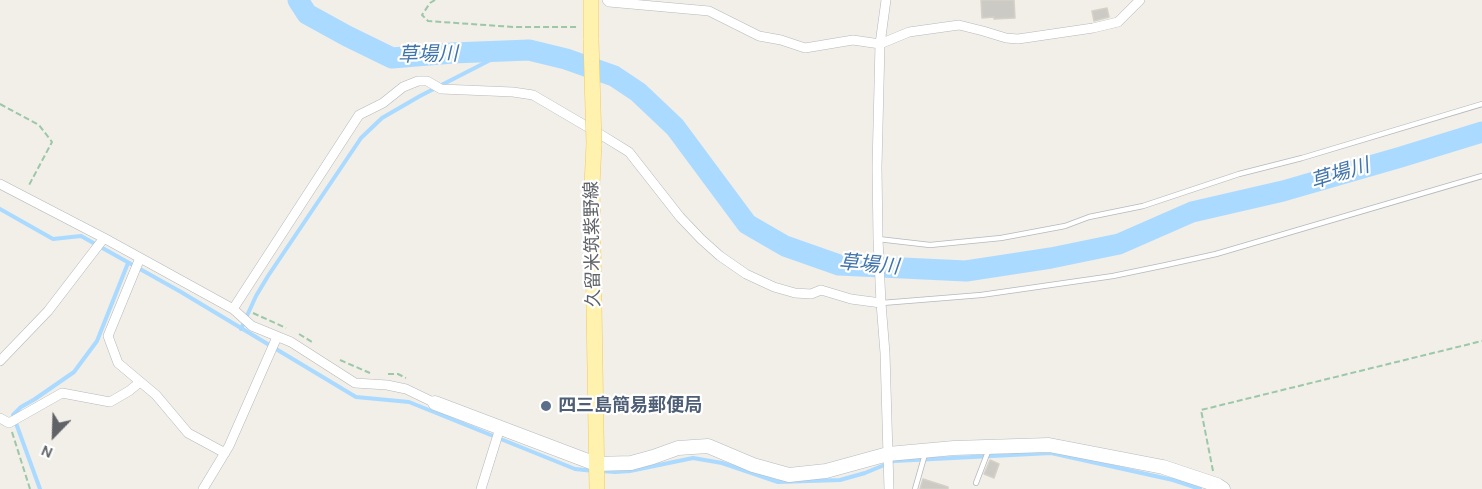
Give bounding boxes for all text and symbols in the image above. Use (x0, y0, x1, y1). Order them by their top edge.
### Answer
water label: 草場川 (398, 42, 458, 68)
water label: 草場川 (1308, 154, 1372, 194)
street label: 久留米筑紫野線 (581, 181, 605, 307)
water label: 草場川 (838, 250, 900, 280)
place label: 四三島簡易郵便局 (558, 395, 702, 417)
marker: 四三島簡易郵便局 (539, 399, 553, 413)
north arrow (24, 405, 84, 465)
text: N (38, 441, 56, 463)

